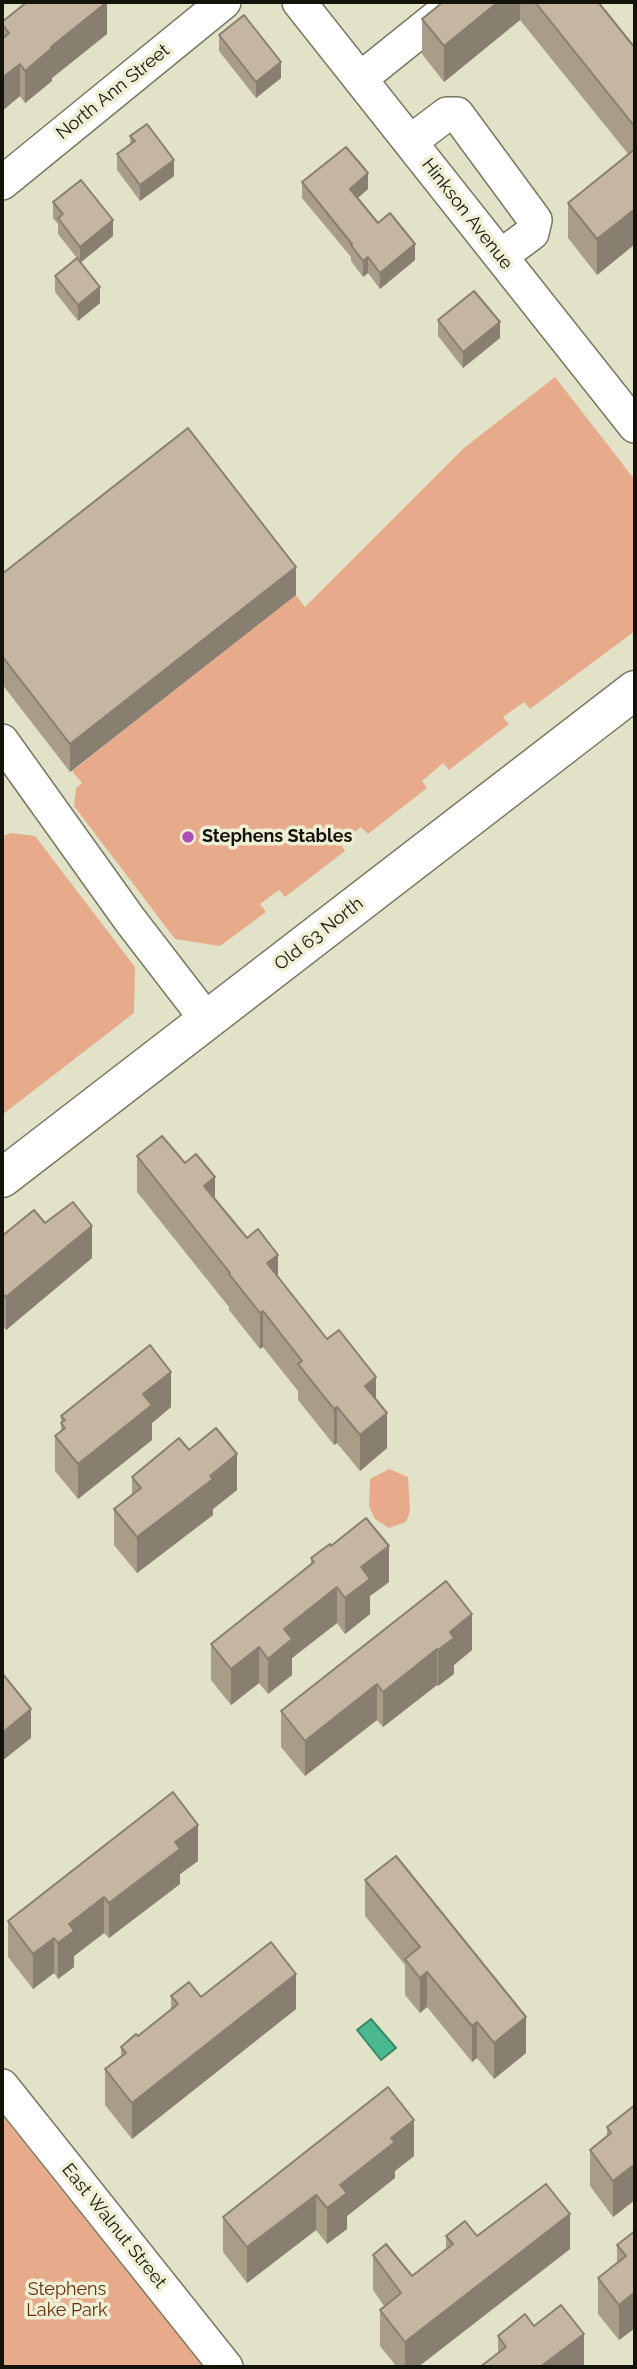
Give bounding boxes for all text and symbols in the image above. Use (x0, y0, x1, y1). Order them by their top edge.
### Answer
street label: North Ann Street (52, 40, 174, 144)
street label: Hinkson Avenue (417, 154, 517, 274)
place label: Stephens Stables (202, 826, 352, 848)
marker: Stephens Stables (180, 829, 196, 845)
street label: Old 63 North (270, 893, 368, 975)
street label: East Walnut Street (57, 2159, 171, 2293)
park label: Stephens Lake Park (26, 2279, 108, 2322)

